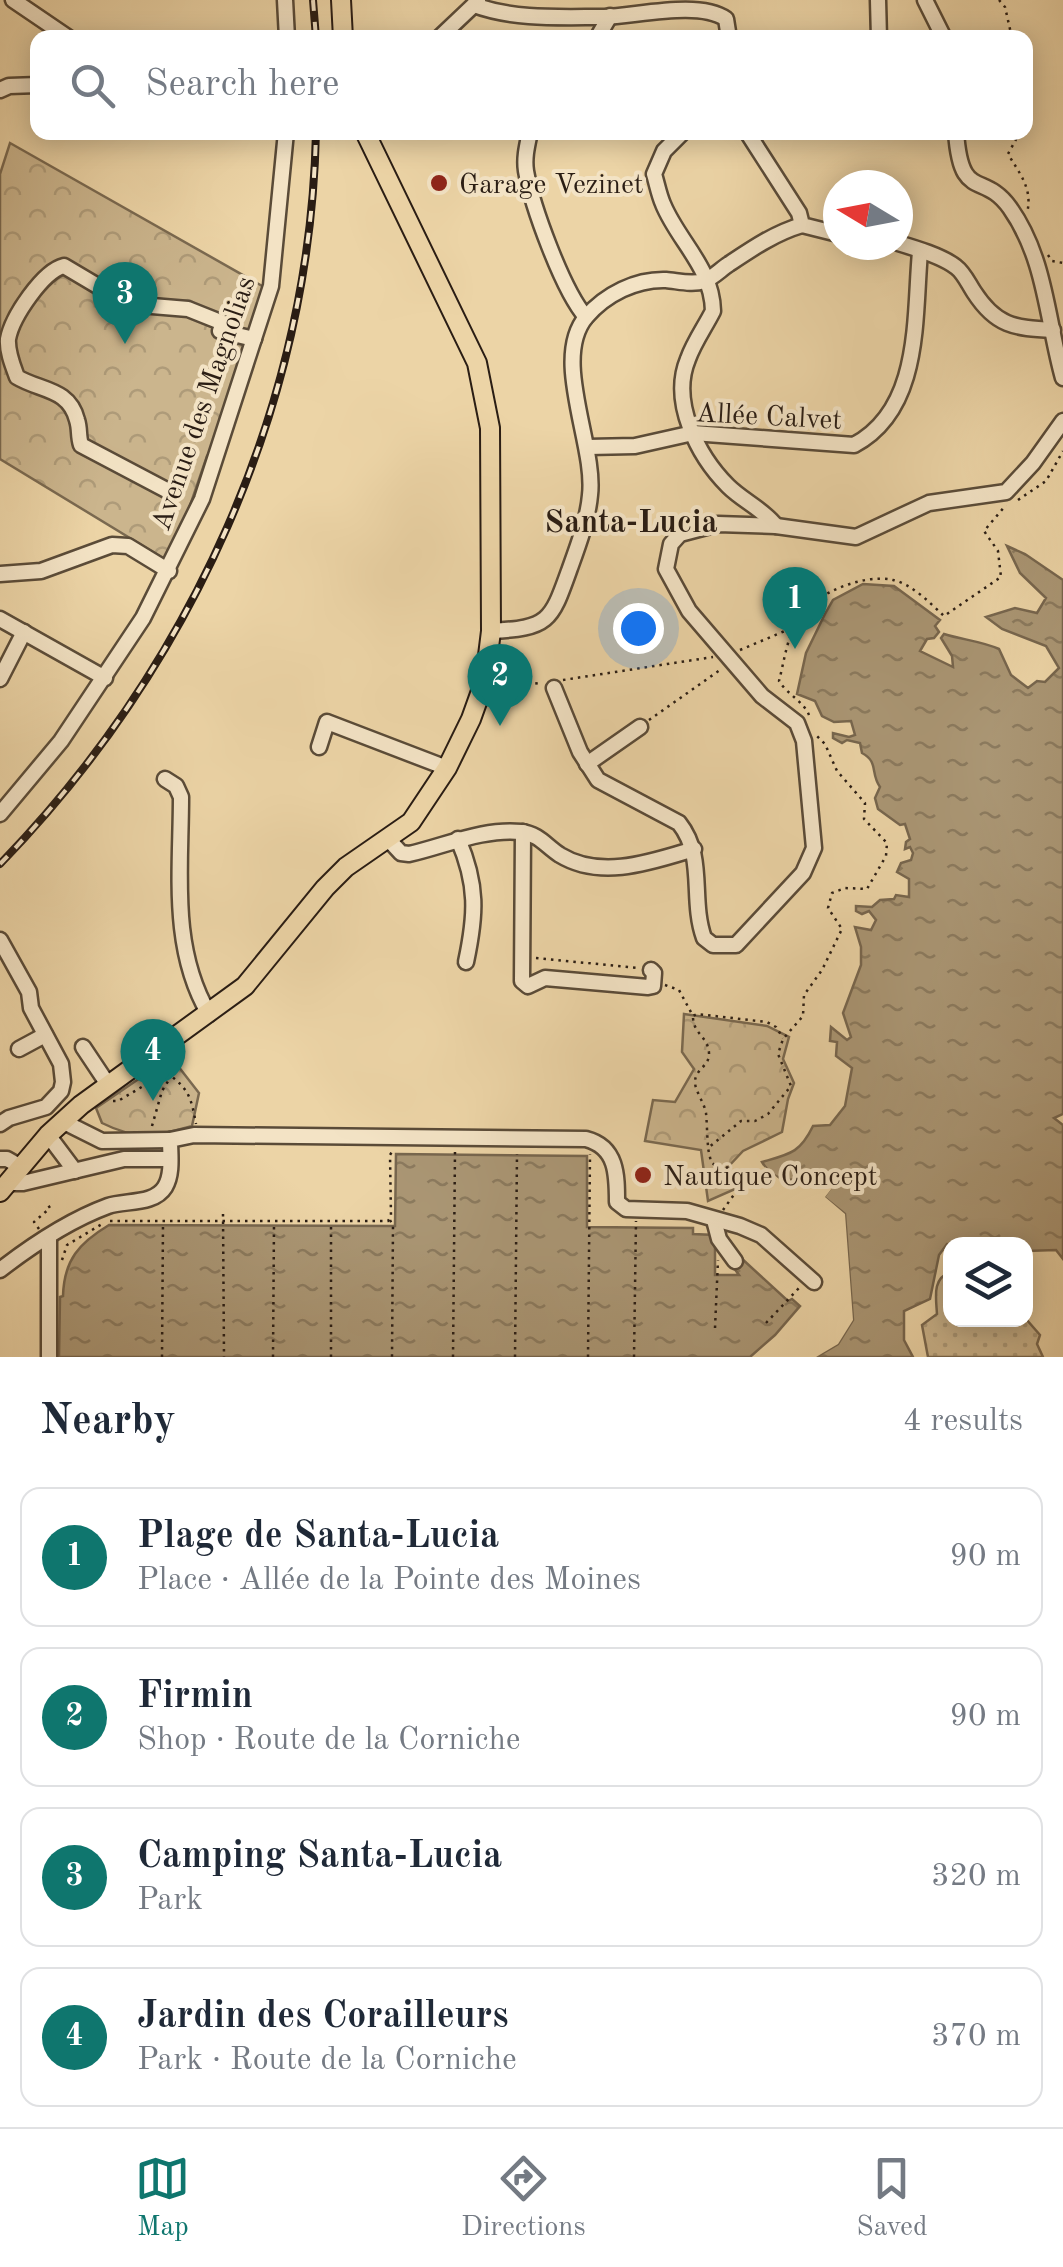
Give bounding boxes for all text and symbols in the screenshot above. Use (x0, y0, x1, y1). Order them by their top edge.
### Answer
search box (30, 30, 1033, 140)
icon: search (65, 58, 120, 113)
text: Search here (145, 66, 340, 104)
north arrow (823, 170, 913, 260)
marker: Garage Vezinet (428, 172, 450, 194)
place label: Garage Vezinet (459, 172, 644, 200)
pin: 3 (92, 262, 158, 344)
street label: Avenue des Magnolias (148, 273, 262, 535)
street label: Allée Calvet (695, 400, 843, 436)
district label: Santa-Lucia (544, 508, 718, 540)
pin: 1 (762, 566, 828, 649)
your location (613, 603, 664, 654)
pin: 2 (468, 644, 532, 726)
pin: 4 (120, 1018, 186, 1101)
marker: Nautique Concept (632, 1164, 654, 1186)
place label: Nautique Concept (663, 1164, 878, 1192)
map controls (943, 1237, 1033, 1327)
button: layers (943, 1237, 1033, 1327)
text: Nearby (40, 1401, 176, 1443)
text: 4 results (903, 1406, 1023, 1438)
text: Plage de Santa-Lucia (137, 1518, 499, 1556)
text: 1 (65, 1541, 84, 1573)
text: 90 m (950, 1541, 1021, 1573)
text: Place · Allée de la Pointe des Moines (137, 1565, 641, 1597)
text: Firmin (137, 1678, 253, 1716)
text: 2 (65, 1701, 84, 1733)
text: 90 m (950, 1701, 1021, 1733)
text: Shop · Route de la Corniche (137, 1725, 521, 1757)
text: Camping Santa-Lucia (137, 1838, 502, 1876)
text: 3 (65, 1861, 84, 1893)
text: 320 m (931, 1861, 1021, 1893)
text: Park (137, 1885, 203, 1917)
text: Jardin des Corailleurs (137, 1998, 509, 2036)
text: 4 (65, 2021, 84, 2053)
text: 370 m (931, 2021, 1021, 2053)
text: Park · Route de la Corniche (137, 2045, 517, 2077)
tab: Map (135, 2151, 190, 2246)
tab: Directions (461, 2151, 586, 2246)
tab: Saved (856, 2151, 928, 2246)

